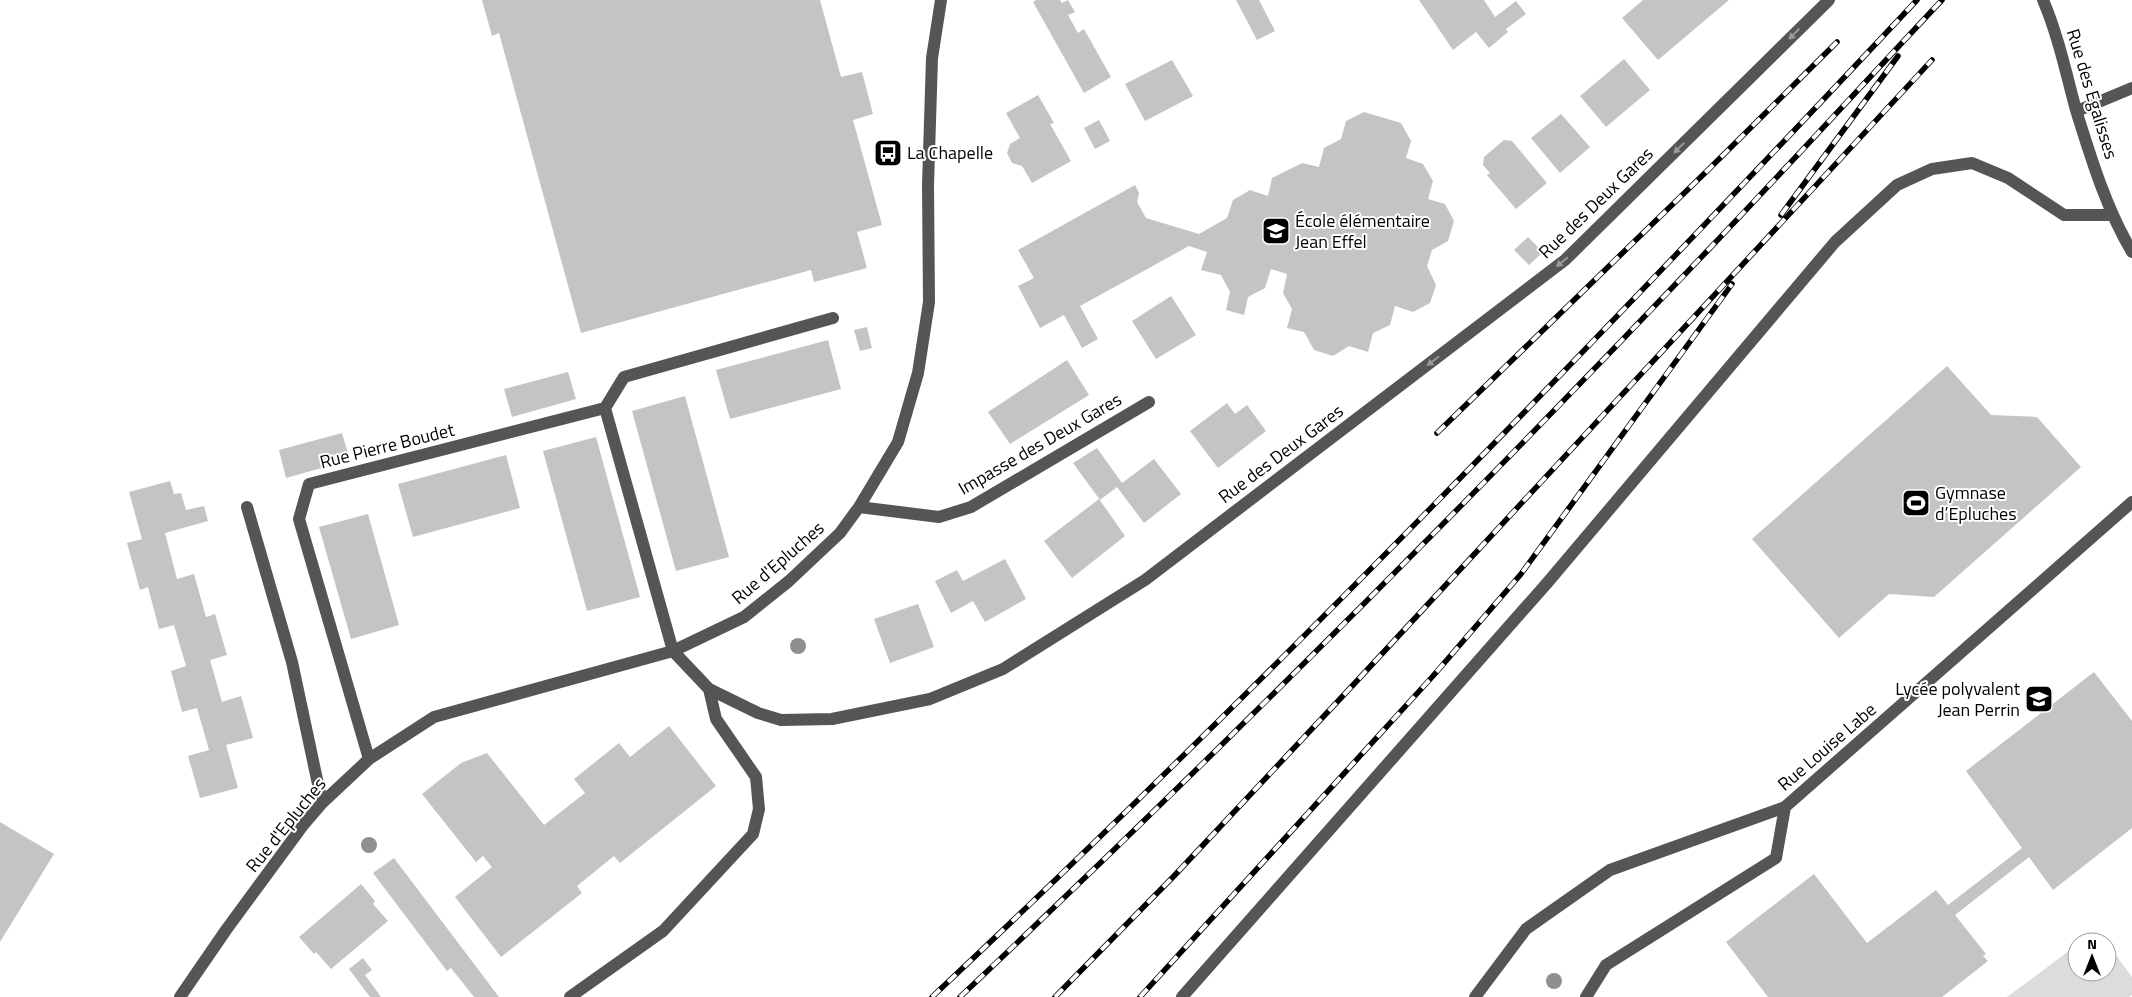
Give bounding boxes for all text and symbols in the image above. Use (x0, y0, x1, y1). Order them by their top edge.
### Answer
street label: Rue des Egalisses (2060, 25, 2125, 162)
one-way arrow (1788, 28, 1800, 40)
bus stop icon: La Chapelle (873, 138, 903, 168)
place label: La Chapelle (907, 139, 993, 166)
street label: Rue des Deux Gares (1532, 141, 1659, 265)
one-way arrow (1673, 142, 1685, 154)
place label: École élémentaire Jean Effel (1295, 207, 1430, 255)
school or university icon: École élémentaire Jean Effel (1261, 216, 1291, 246)
one-way arrow (1556, 256, 1569, 267)
one-way arrow (1427, 355, 1440, 366)
street label: Impasse des Deux Gares (953, 386, 1126, 501)
street label: Rue des Deux Gares (1212, 398, 1349, 510)
street label: Rue Pierre Boudet (317, 416, 458, 475)
place label: Gymnase d’Epluches (1935, 479, 2017, 527)
sports icon: Gymnase d’Epluches (1901, 488, 1931, 518)
street label: Rue d'Epluches (725, 515, 830, 611)
place label: Lycée polyvalent Jean Perrin (1895, 675, 2021, 723)
school or university icon: Lycée polyvalent Jean Perrin (2024, 684, 2054, 714)
street label: Rue Louise Labe (1771, 696, 1882, 797)
street label: Rue d'Epluches (239, 771, 332, 878)
north arrow (2067, 932, 2117, 982)
text: N (2087, 933, 2097, 954)

